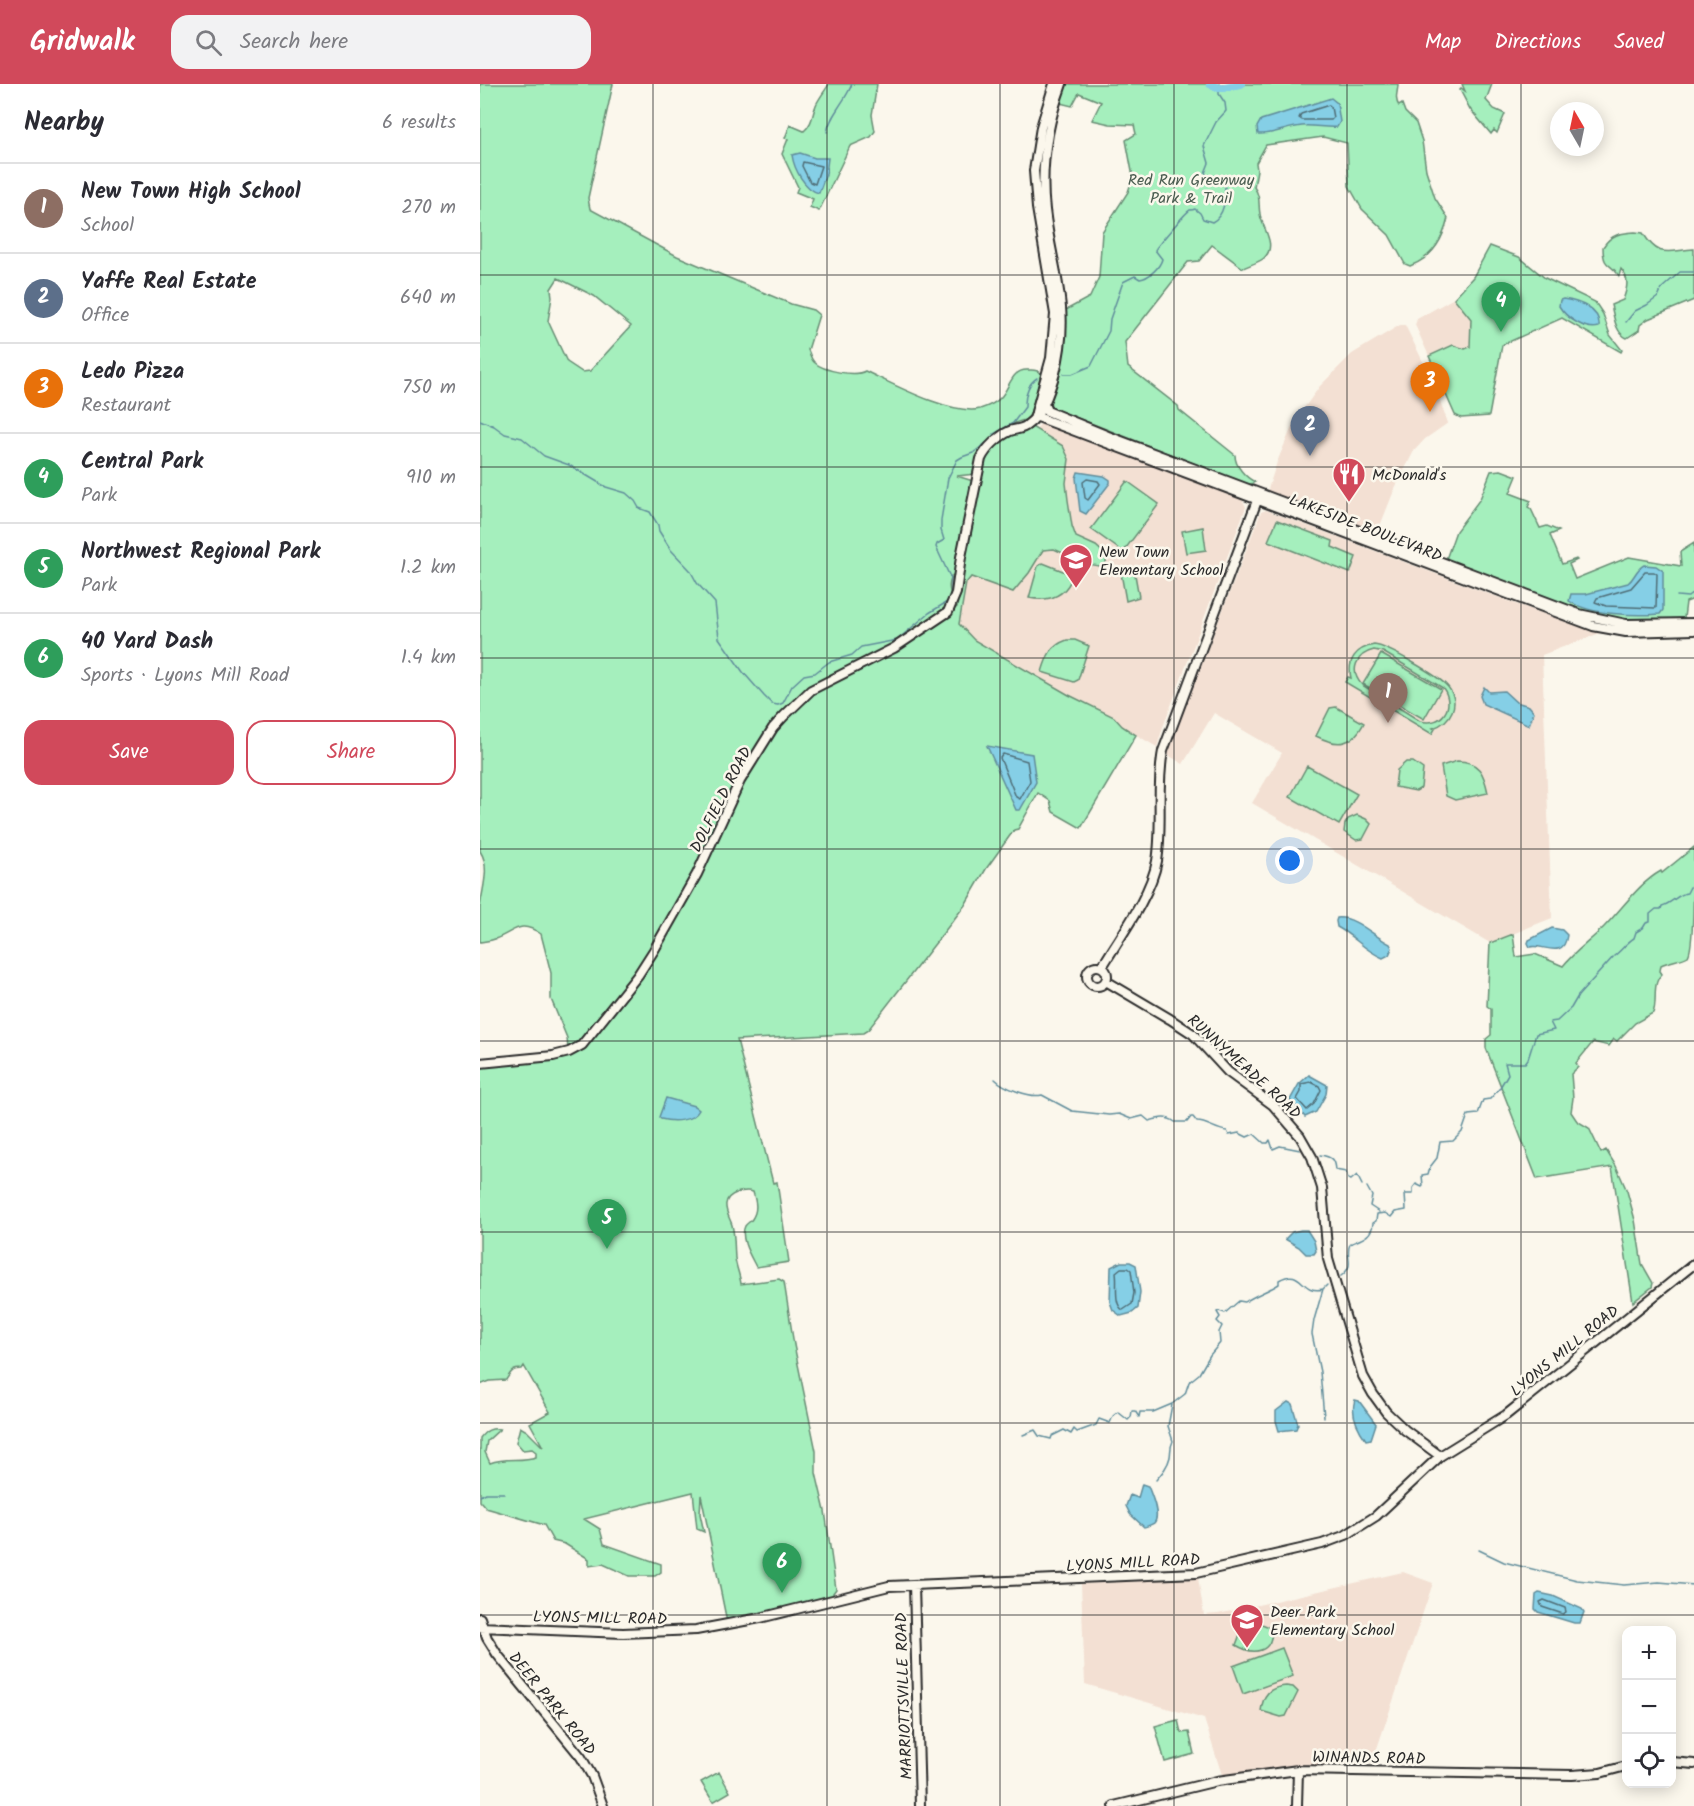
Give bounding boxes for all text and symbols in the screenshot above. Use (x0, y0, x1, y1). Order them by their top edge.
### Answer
search box (171, 15, 591, 69)
text: Gridwalk (30, 20, 135, 65)
text: Search here (240, 25, 348, 60)
icon: search (192, 26, 225, 59)
text: Map (1425, 26, 1461, 59)
text: Directions (1494, 26, 1581, 59)
text: Saved (1614, 26, 1664, 59)
text: Nearby (24, 102, 104, 144)
north arrow (1550, 102, 1604, 156)
text: 6 results (382, 107, 456, 139)
park label: Red Run Greenway Park & Trail (1128, 168, 1255, 211)
text: New Town High School (81, 175, 301, 210)
text: 1 (40, 192, 47, 224)
text: 270 m (401, 192, 456, 224)
text: School (81, 210, 134, 242)
text: Yaffe Real Estate (81, 265, 257, 300)
text: 2 (38, 282, 49, 314)
text: 640 m (400, 282, 456, 314)
pin: 4 (1482, 282, 1520, 332)
text: Office (81, 300, 129, 332)
text: Ledo Pizza (81, 355, 184, 390)
pin: 3 (1410, 362, 1450, 412)
text: 3 (38, 372, 49, 404)
text: 750 m (402, 372, 456, 404)
text: Restaurant (81, 390, 171, 422)
pin: 2 (1290, 406, 1330, 456)
text: Central Park (81, 445, 203, 480)
restaurant icon: McDonald's (1331, 456, 1367, 503)
text: 4 (38, 462, 49, 494)
text: 910 m (406, 462, 456, 494)
place label: McDonald's (1372, 463, 1447, 488)
text: Park (81, 480, 117, 512)
street label: LAKESIDE BOULEVARD (1285, 488, 1446, 569)
text: Northwest Regional Park (81, 535, 320, 570)
place label: New Town Elementary School (1099, 540, 1224, 583)
school or university icon: New Town Elementary School (1058, 542, 1094, 589)
text: 5 (38, 552, 49, 584)
text: 1.2 km (400, 552, 456, 584)
text: Park (81, 570, 117, 602)
text: 40 Yard Dash (81, 625, 213, 660)
text: 6 (38, 642, 49, 674)
text: 1.4 km (401, 642, 456, 674)
text: Sports · Lyons Mill Road (81, 660, 289, 692)
pin: 1 (1368, 674, 1408, 723)
button: Save (24, 720, 234, 785)
button: Share (246, 720, 456, 785)
street label: DOLFIELD ROAD (684, 742, 759, 857)
your location (1275, 846, 1304, 875)
street label: RUNNYMEADE ROAD (1181, 1009, 1307, 1126)
pin: 5 (588, 1200, 626, 1249)
street label: LYONS MILL ROAD (1505, 1299, 1625, 1403)
pin: 6 (762, 1544, 802, 1593)
street label: LYONS MILL ROAD (1065, 1548, 1201, 1579)
place label: Deer Park Elementary School (1270, 1600, 1395, 1643)
school or university icon: Deer Park Elementary School (1229, 1602, 1265, 1649)
street label: LYONS MILL ROAD (533, 1605, 667, 1632)
street label: MARRIOTTSVILLE ROAD (889, 1612, 920, 1780)
map controls (1622, 1626, 1676, 1788)
button: + (1622, 1626, 1676, 1680)
street label: DEER PARK ROAD (502, 1646, 602, 1761)
button: − (1622, 1680, 1676, 1734)
button: locate (1622, 1734, 1676, 1788)
street label: WINANDS ROAD (1312, 1745, 1426, 1772)

